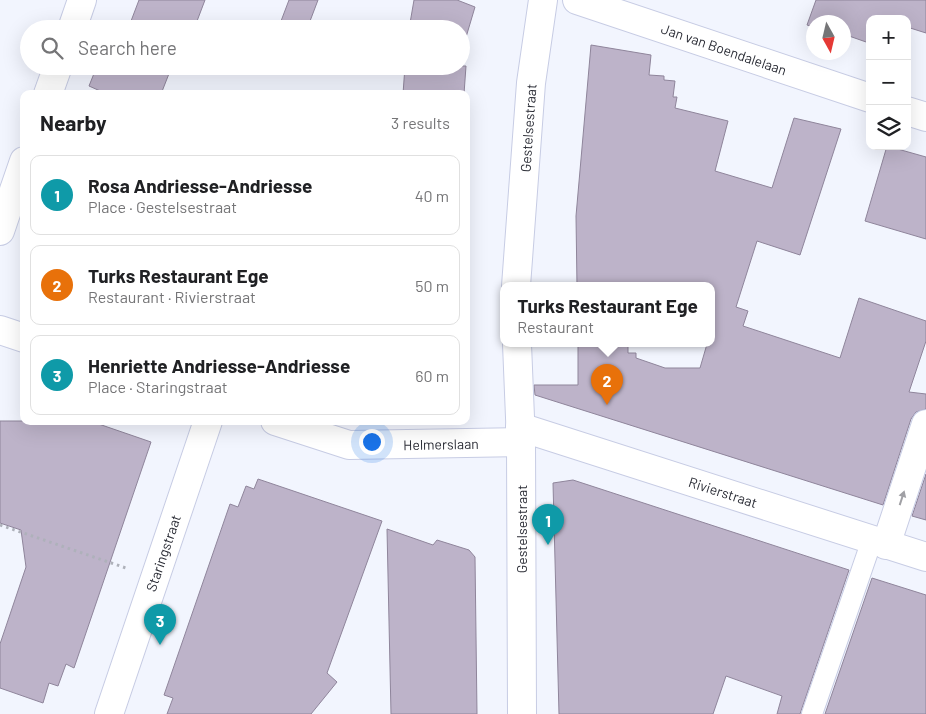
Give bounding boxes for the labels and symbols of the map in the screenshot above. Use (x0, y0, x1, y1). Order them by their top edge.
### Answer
north arrow (806, 15, 851, 60)
street label: Jan van Boendalelaan (659, 20, 789, 78)
street label: Gestelsestraat (516, 83, 540, 173)
pin: 2 (591, 364, 623, 405)
your location (359, 429, 385, 455)
street label: Helmerslaan (403, 435, 479, 453)
street label: Rivierstraat (687, 473, 759, 511)
street label: Gestelsestraat (513, 485, 530, 573)
one-way arrow (898, 490, 906, 505)
pin: 1 (532, 504, 564, 545)
street label: Staringstraat (142, 512, 184, 594)
pin: 3 (144, 604, 176, 645)

